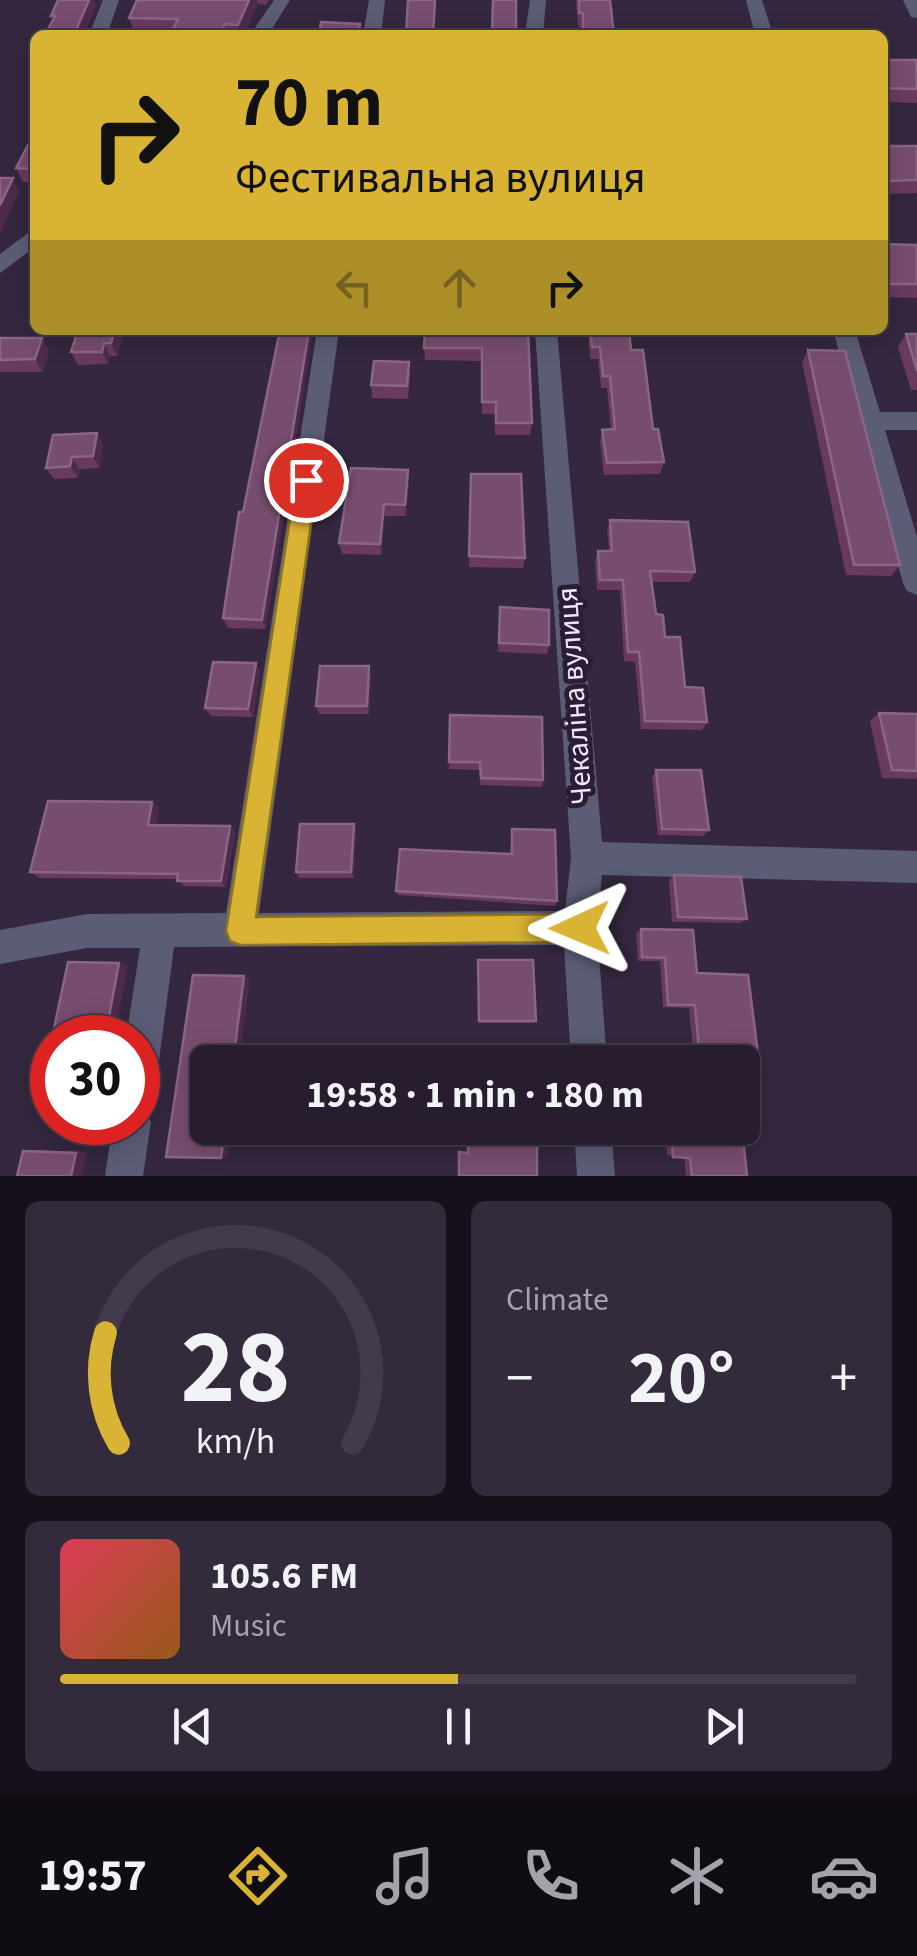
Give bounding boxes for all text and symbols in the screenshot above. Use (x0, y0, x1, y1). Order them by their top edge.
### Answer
text: 70 m (235, 53, 383, 153)
icon: right (70, 70, 200, 200)
text: Фестивальна вулиця (235, 146, 646, 210)
icon: left (327, 260, 382, 315)
icon: ahead (432, 260, 487, 315)
icon: right (537, 260, 592, 315)
pin (264, 438, 349, 523)
icon: arrive (279, 453, 334, 508)
street label: Чекаліна вулиця (545, 586, 604, 806)
position arrow (528, 876, 632, 980)
speed limit sign: 30 (30, 1015, 160, 1145)
text: 19:58 · 1 min · 180 m (306, 1068, 644, 1122)
text: Climate (506, 1277, 609, 1323)
text: 28 (181, 1295, 290, 1443)
text: 20° (628, 1325, 735, 1432)
text: − (506, 1340, 533, 1418)
text: + (830, 1340, 857, 1418)
text: km/h (196, 1416, 275, 1467)
text: 105.6 FM (210, 1549, 358, 1603)
text: Music (210, 1603, 287, 1649)
icon: previous (165, 1699, 220, 1754)
icon: pause (431, 1699, 486, 1754)
icon: next (697, 1699, 752, 1754)
icon: directions (223, 1841, 293, 1911)
icon: music (370, 1841, 440, 1911)
icon: phone (516, 1841, 586, 1911)
icon: climate (662, 1841, 732, 1911)
icon: car (809, 1841, 879, 1911)
text: 19:57 (38, 1844, 147, 1908)

